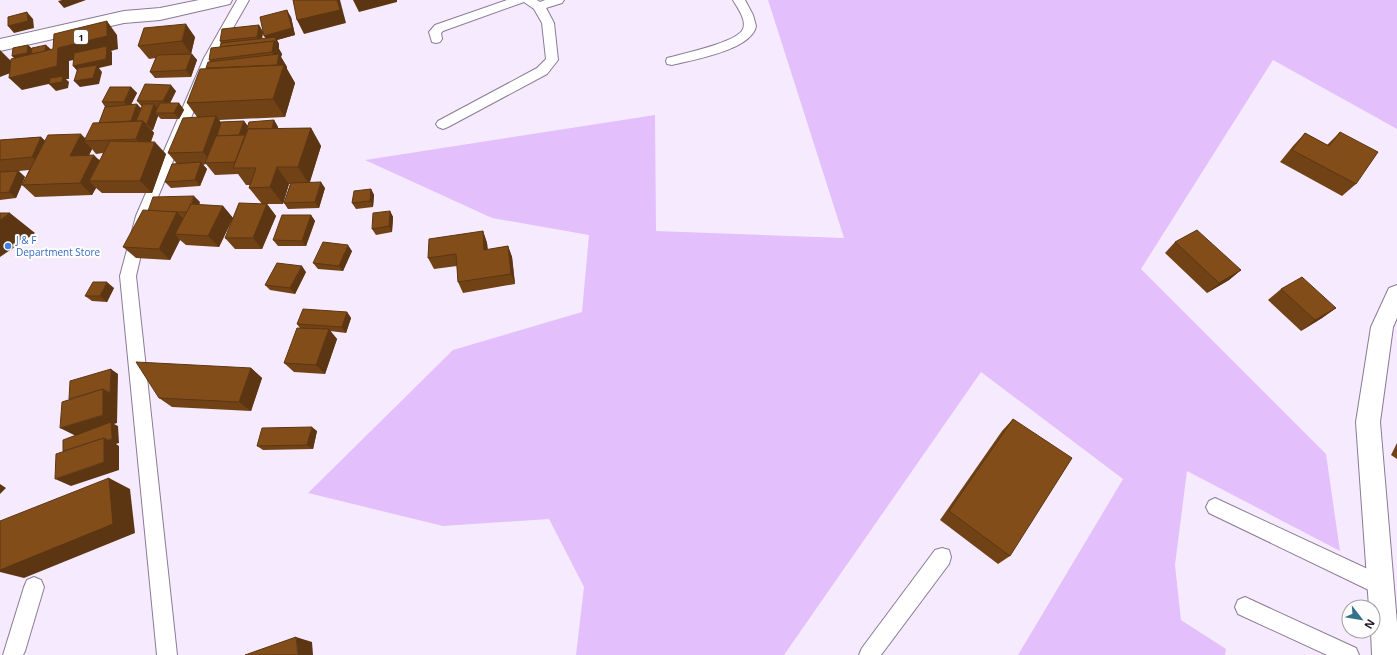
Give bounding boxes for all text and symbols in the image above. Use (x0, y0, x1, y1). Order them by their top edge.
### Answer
road number: 1 (74, 30, 88, 44)
place label: J & F Department Store (15, 233, 101, 259)
marker: J & F Department Store (3, 241, 13, 251)
north arrow (1341, 599, 1381, 639)
text: N (1361, 617, 1379, 632)

